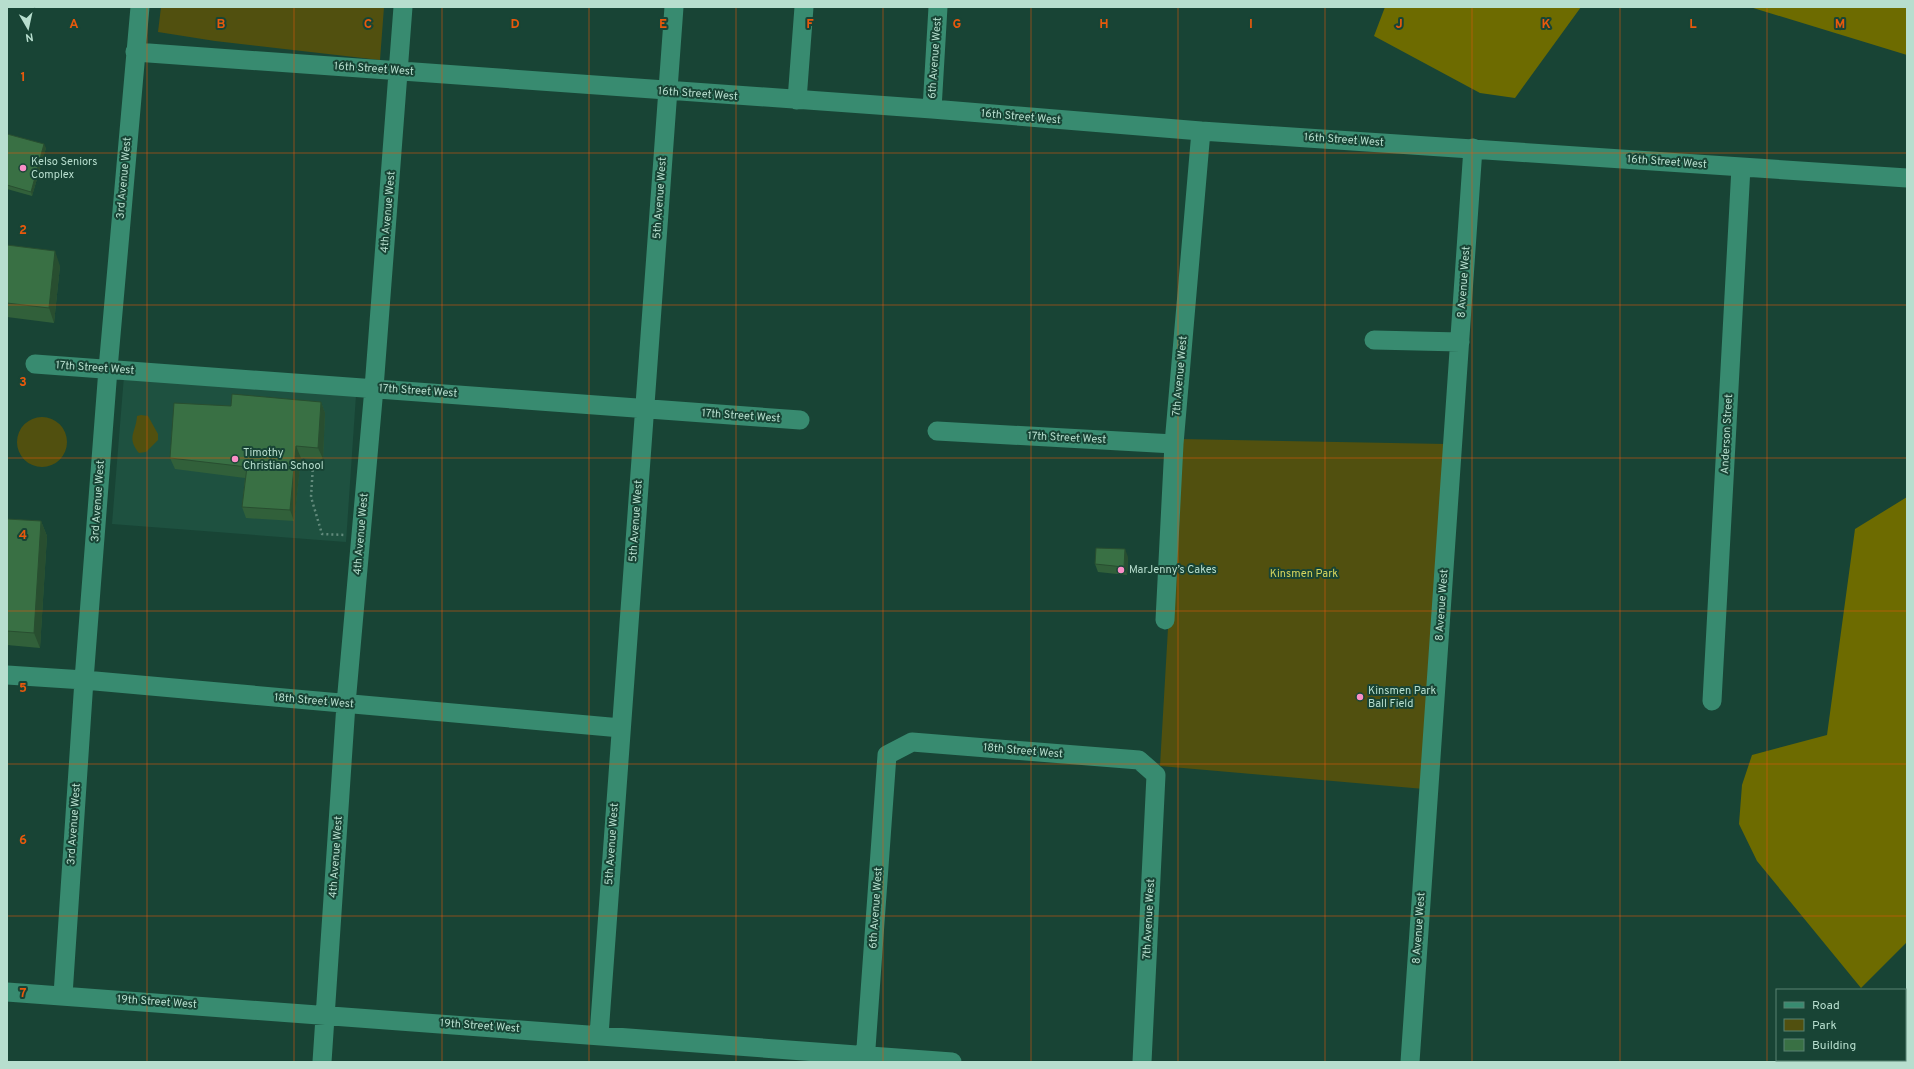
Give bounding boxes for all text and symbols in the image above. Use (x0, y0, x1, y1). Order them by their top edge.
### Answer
north arrow (8, 8, 48, 48)
text: A (69, 17, 79, 33)
text: B (217, 17, 226, 33)
text: C (364, 17, 372, 33)
text: D (510, 17, 520, 33)
text: E (659, 17, 667, 33)
text: F (806, 17, 814, 33)
street label: 6th Avenue West (925, 17, 945, 99)
text: G (953, 17, 962, 33)
text: H (1099, 17, 1109, 33)
text: I (1249, 17, 1253, 33)
text: J (1395, 17, 1403, 33)
text: K (1541, 17, 1551, 33)
text: L (1689, 17, 1697, 33)
text: M (1835, 17, 1845, 33)
text: N (24, 29, 34, 44)
street label: 16th Street West (334, 59, 414, 79)
text: 1 (20, 70, 26, 86)
street label: 16th Street West (658, 84, 738, 104)
street label: 16th Street West (981, 107, 1061, 127)
street label: 16th Street West (1304, 130, 1384, 150)
street label: 3rd Avenue West (113, 136, 135, 220)
street label: 16th Street West (1627, 152, 1707, 172)
place label: Kelso Seniors Complex (31, 155, 97, 182)
street label: 5th Avenue West (650, 156, 670, 240)
marker: Kelso Seniors Complex (18, 163, 28, 173)
street label: 4th Avenue West (377, 170, 399, 254)
text: 2 (19, 223, 27, 239)
street label: 8 Avenue West (1455, 246, 1473, 318)
street label: 7th Avenue West (1170, 335, 1190, 417)
street label: 17th Street West (55, 358, 135, 378)
text: 3 (19, 375, 27, 391)
street label: 17th Street West (378, 381, 458, 401)
street label: Anderson Street (1718, 393, 1736, 475)
street label: 17th Street West (701, 406, 781, 426)
street label: 17th Street West (1027, 429, 1107, 447)
place label: Timothy Christian School (243, 446, 324, 473)
marker: Timothy Christian School (230, 454, 240, 464)
street label: 3rd Avenue West (88, 460, 108, 542)
street label: 5th Avenue West (626, 479, 646, 563)
street label: 4th Avenue West (350, 492, 372, 576)
text: 4 (19, 528, 27, 544)
place label: MarJenny’s Cakes (1129, 563, 1217, 577)
marker: MarJenny’s Cakes (1116, 565, 1126, 575)
park label: Kinsmen Park (1270, 567, 1338, 581)
street label: 8 Avenue West (1433, 569, 1451, 641)
text: 5 (19, 681, 27, 697)
place label: Kinsmen Park Ball Field (1368, 684, 1437, 711)
street label: 18th Street West (274, 691, 354, 711)
marker: Kinsmen Park Ball Field (1355, 692, 1365, 702)
street label: 18th Street West (983, 741, 1063, 761)
street label: 3rd Avenue West (64, 783, 84, 865)
street label: 5th Avenue West (602, 802, 622, 886)
street label: 4th Avenue West (326, 815, 346, 899)
text: 6 (19, 833, 27, 849)
street label: 6th Avenue West (866, 867, 886, 949)
street label: 7th Avenue West (1140, 878, 1158, 960)
street label: 8 Avenue West (1410, 892, 1428, 964)
text: 7 (20, 986, 27, 1002)
legend (1776, 989, 1906, 1061)
street label: 19th Street West (117, 992, 197, 1012)
text: Road (1812, 998, 1840, 1014)
street label: 19th Street West (440, 1016, 520, 1036)
text: Park (1812, 1018, 1837, 1034)
text: Building (1812, 1038, 1856, 1054)

